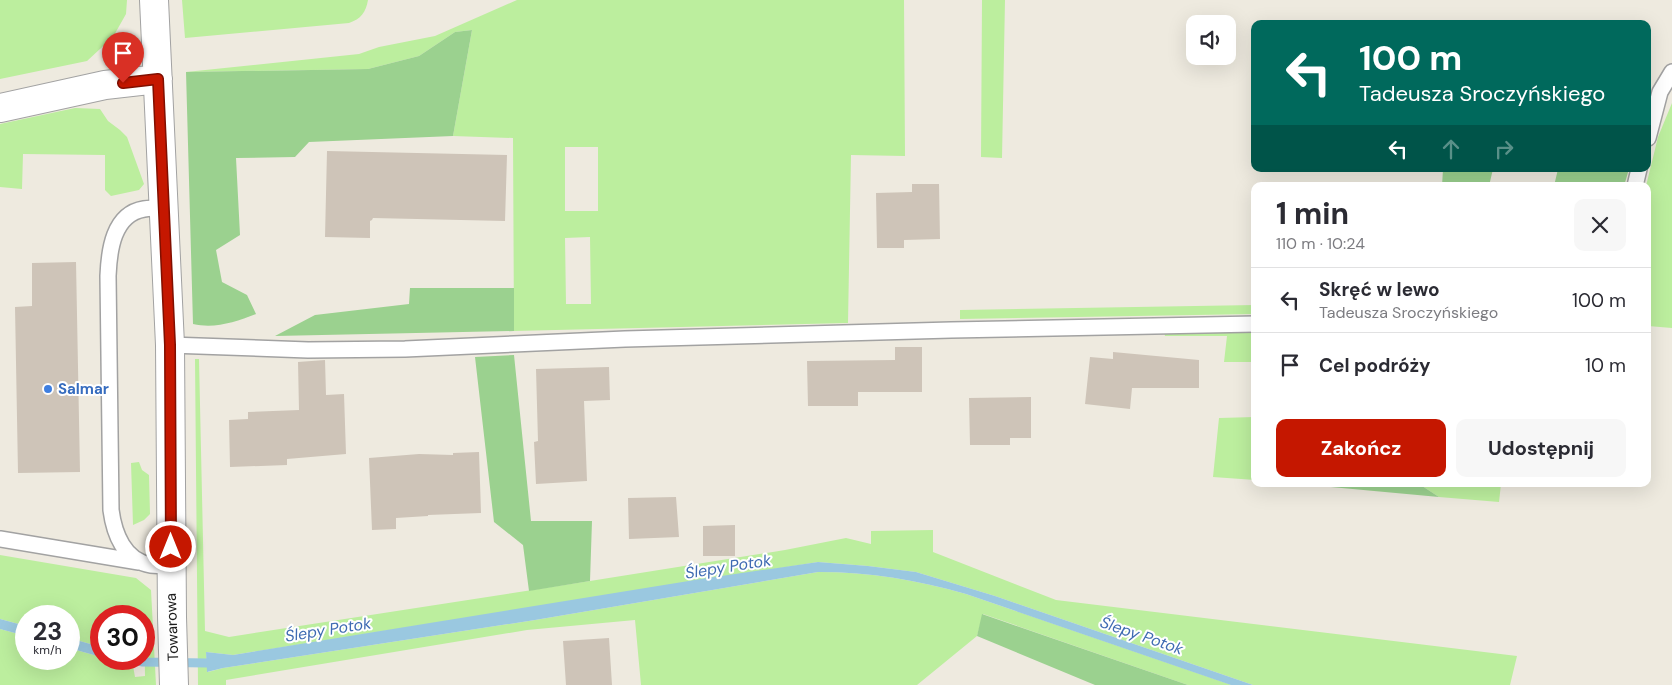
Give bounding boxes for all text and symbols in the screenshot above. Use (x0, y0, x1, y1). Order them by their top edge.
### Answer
map controls (1186, 15, 1236, 65)
button: sound (1186, 15, 1236, 65)
pin (102, 32, 144, 83)
text: 100 m (1359, 35, 1462, 81)
icon: arrive (109, 39, 137, 67)
icon: left (1276, 40, 1341, 105)
text: Tadeusza Sroczyńskiego (1359, 79, 1605, 108)
icon: left (1384, 135, 1412, 163)
icon: ahead (1437, 135, 1465, 163)
icon: right (1490, 135, 1518, 163)
text: 1 min (1276, 194, 1349, 233)
button: close (1574, 199, 1626, 251)
text: 110 m · 10:24 (1276, 233, 1365, 254)
text: Skręć w lewo (1319, 277, 1440, 302)
icon: left (1276, 286, 1304, 314)
text: 100 m (1572, 288, 1626, 313)
text: Tadeusza Sroczyńskiego (1319, 302, 1498, 323)
icon: arrive (1276, 351, 1304, 379)
text: Cel podróży (1319, 353, 1430, 378)
text: 10 m (1585, 353, 1626, 378)
place label: Salmar (58, 379, 109, 399)
marker: Salmar (42, 383, 54, 395)
button: Zakończ (1276, 419, 1446, 477)
button: Udostępnij (1456, 419, 1626, 477)
position arrow (144, 520, 196, 572)
water label: Ślepy Potok (684, 549, 773, 584)
street label: Towarowa (161, 593, 183, 661)
speed limit sign: 30 (90, 605, 155, 670)
water label: Ślepy Potok (1097, 611, 1187, 660)
water label: Ślepy Potok (284, 612, 373, 647)
text: 23 (33, 615, 62, 648)
text: km/h (33, 642, 62, 658)

